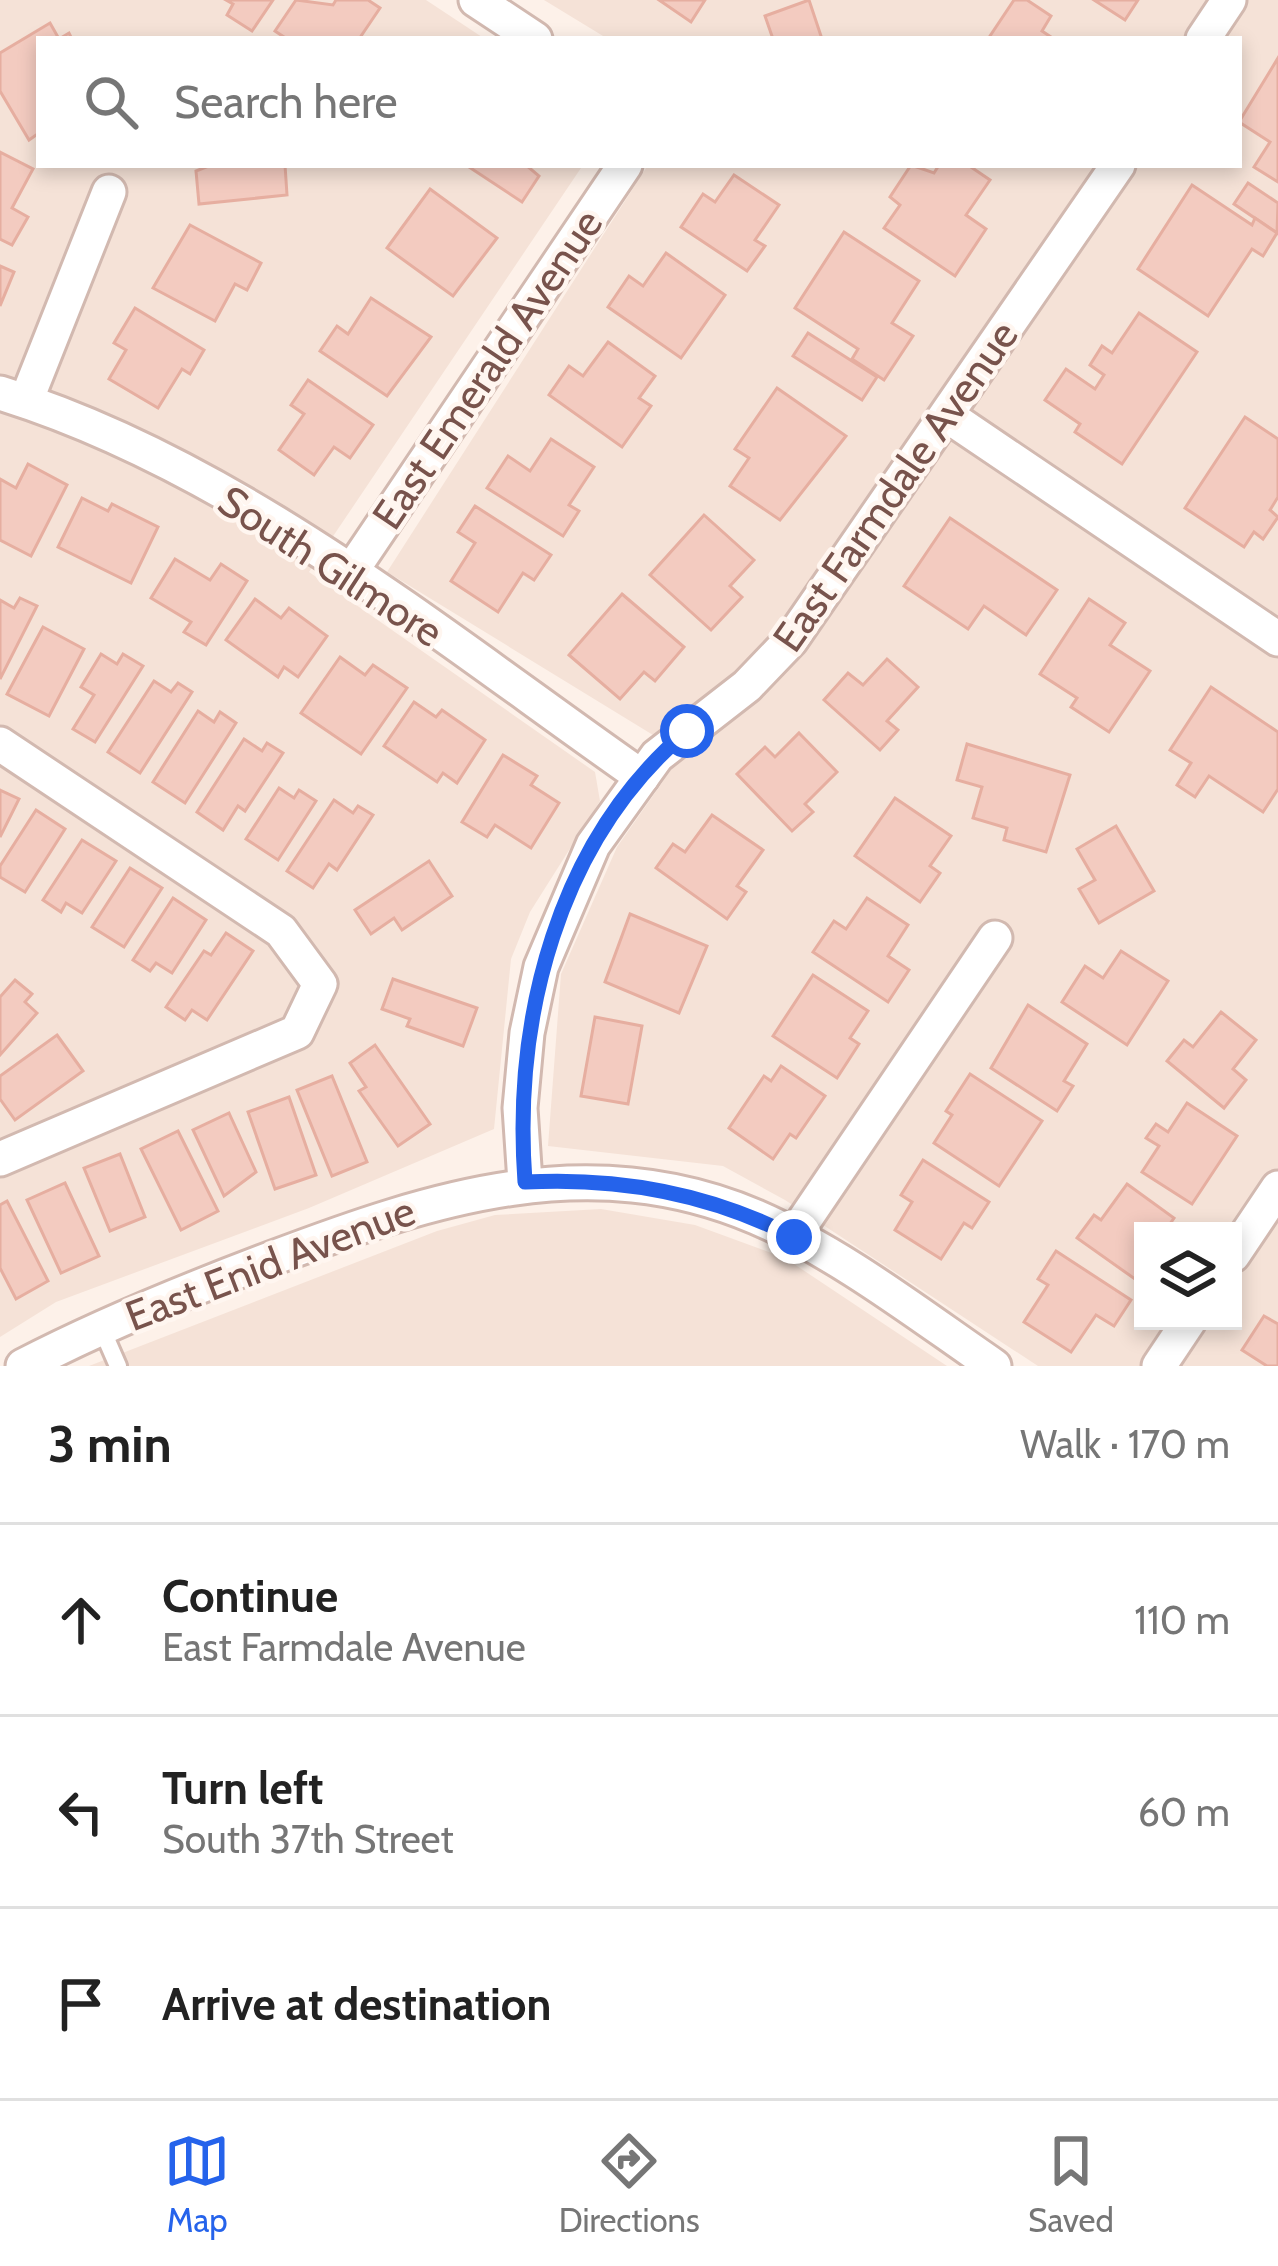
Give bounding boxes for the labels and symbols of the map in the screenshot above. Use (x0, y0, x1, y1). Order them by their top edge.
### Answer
street label: East Emerald Avenue (361, 199, 613, 539)
street label: East Farmdale Avenue (761, 311, 1029, 661)
street label: South Gilmore (209, 474, 453, 658)
route start (660, 704, 714, 758)
street label: East Enid Avenue (118, 1184, 422, 1342)
route end (767, 1210, 821, 1264)

